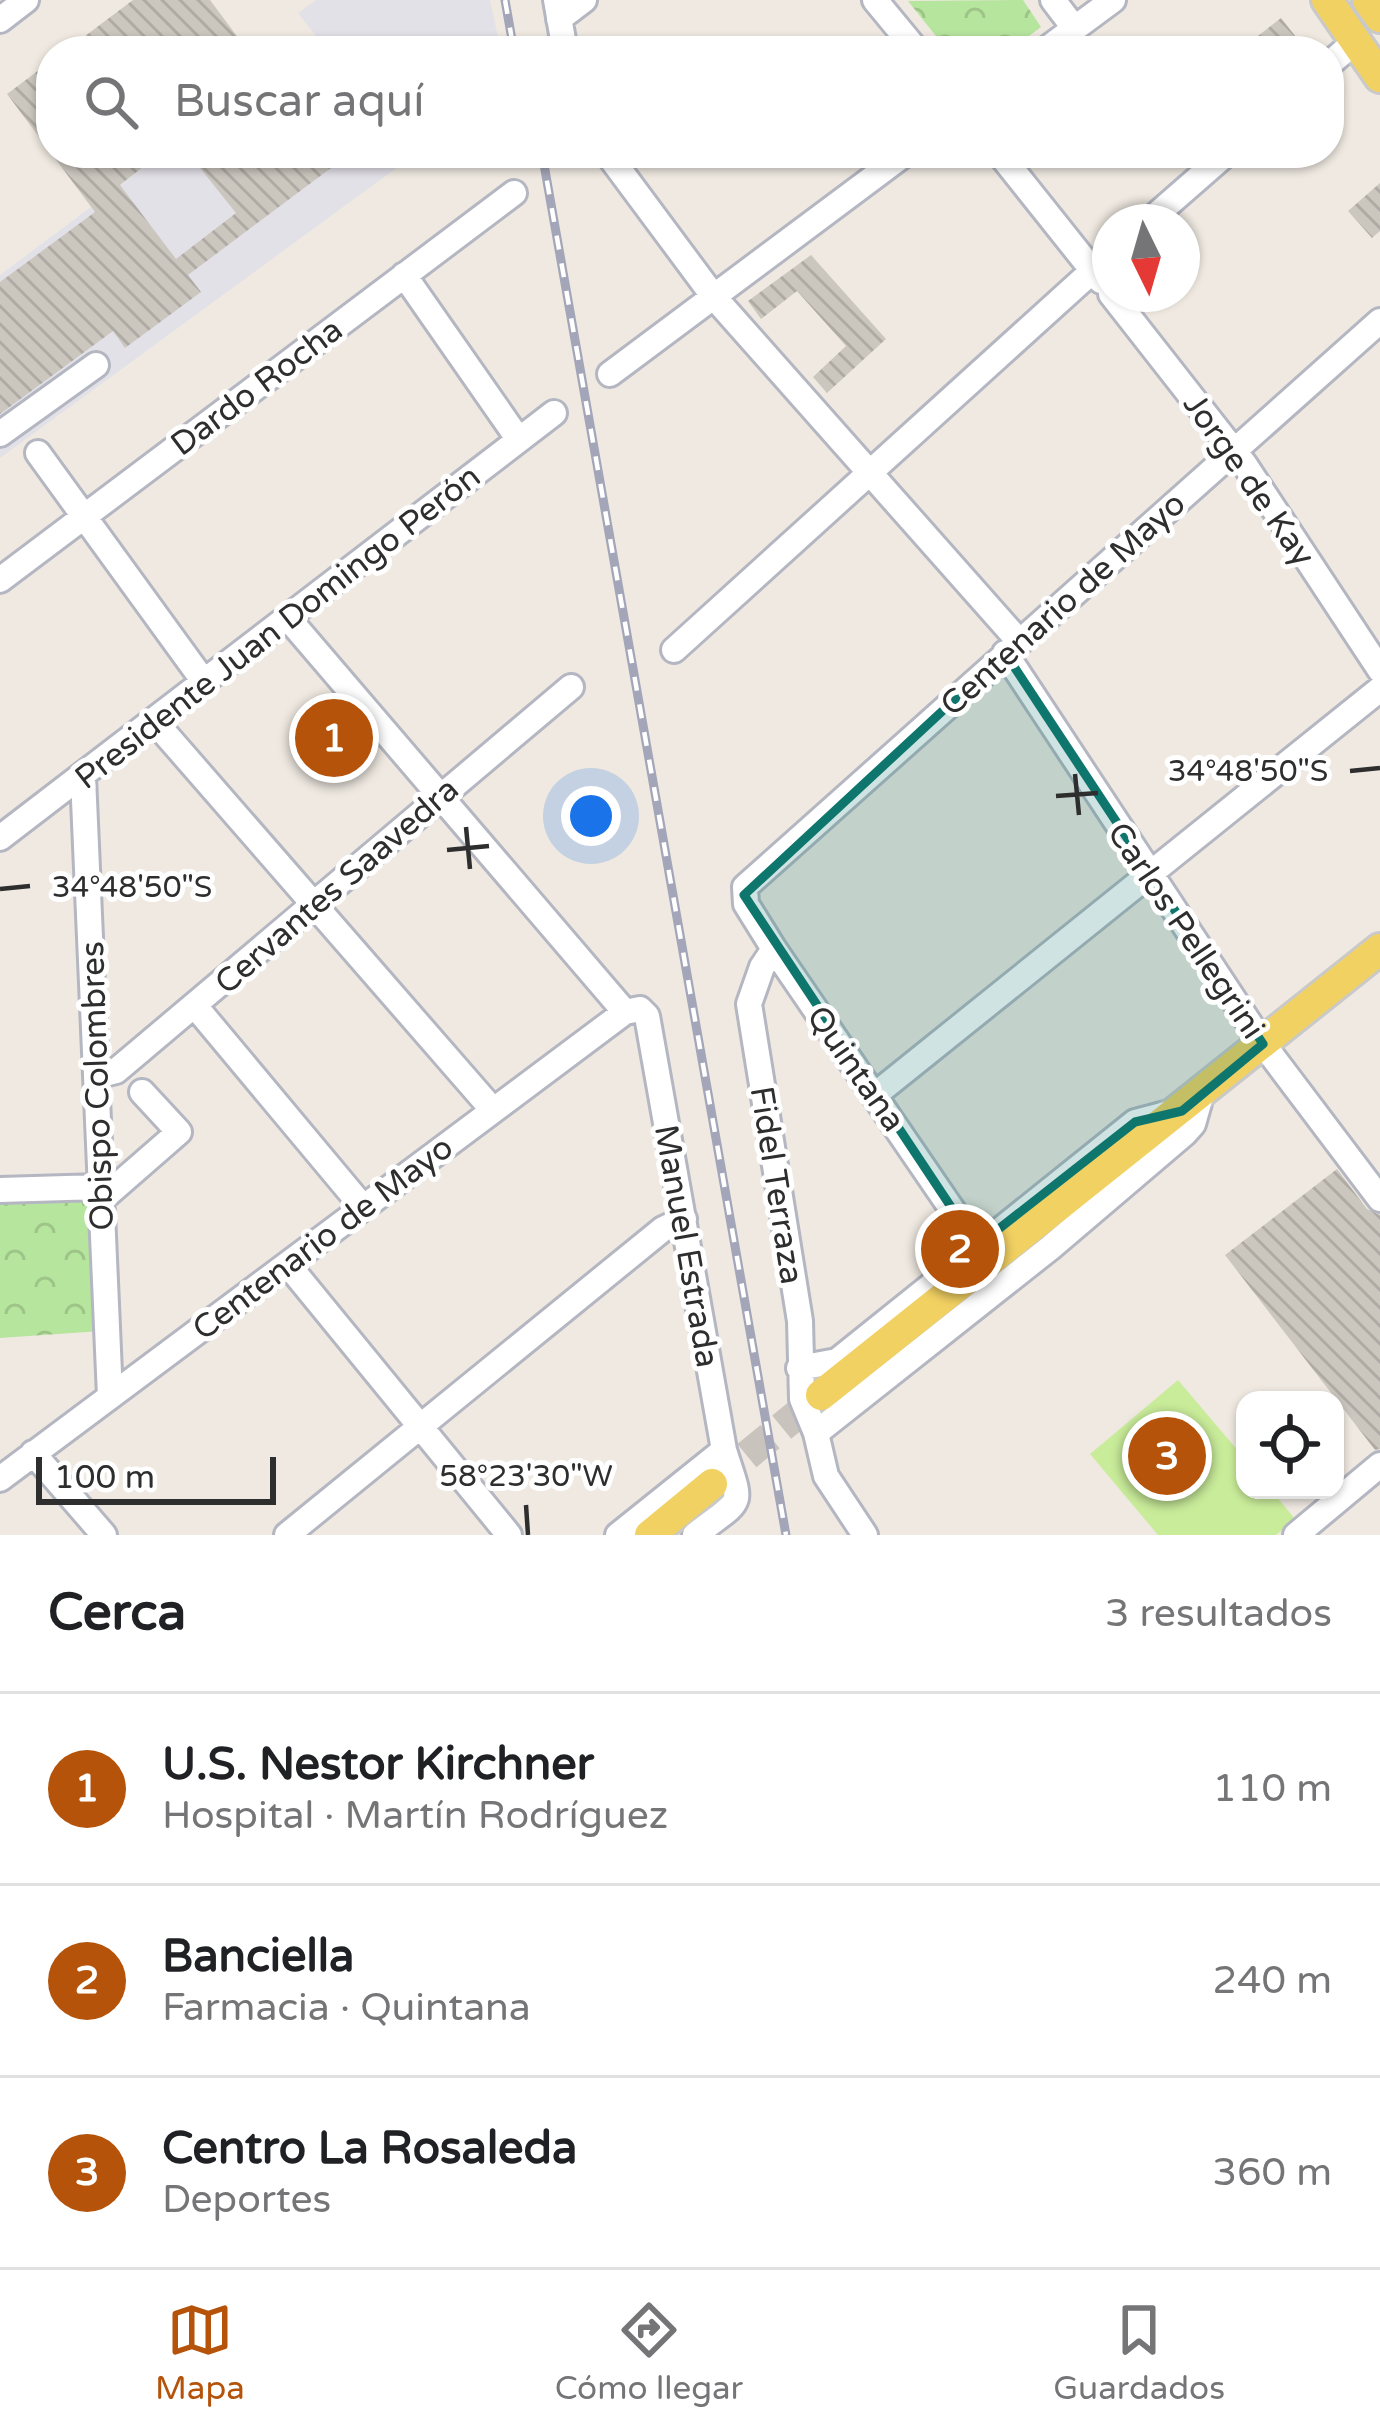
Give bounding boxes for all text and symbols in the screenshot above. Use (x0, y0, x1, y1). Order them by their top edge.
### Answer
search box (36, 36, 1344, 168)
icon: search (78, 69, 144, 135)
text: Buscar aquí (174, 75, 424, 129)
north arrow (1092, 204, 1200, 312)
street label: Dardo Rocha (164, 310, 350, 464)
street label: Jorge de Kay (1175, 386, 1323, 574)
street label: Presidente Juan Domingo Perón (68, 457, 488, 797)
street label: Centenario de Mayo (933, 484, 1193, 724)
pin: 1 (295, 693, 373, 783)
text: 34°48'50"S (1168, 753, 1328, 790)
street label: Cervantes Saavedra (207, 770, 467, 1002)
your location (561, 786, 621, 846)
street label: Carlos Pellegrini (1099, 815, 1272, 1046)
text: 34°48'50"S (52, 869, 212, 906)
street label: Obispo Colombres (73, 941, 122, 1231)
street label: Quintana (798, 999, 913, 1139)
street label: Fidel Terraza (742, 1084, 811, 1287)
street label: Manuel Estrada (646, 1122, 727, 1371)
street label: Centenario de Mayo (185, 1128, 461, 1349)
pin: 2 (921, 1204, 999, 1294)
map controls (1236, 1391, 1344, 1499)
button: locate (1236, 1391, 1344, 1499)
pin: 3 (1128, 1411, 1206, 1501)
scale bar (36, 1451, 276, 1504)
text: 100 m (54, 1458, 155, 1497)
text: 58°23'30"W (439, 1458, 613, 1495)
text: Cerca (48, 1582, 186, 1644)
text: 3 resultados (1105, 1590, 1332, 1637)
text: U.S. Nestor Kirchner (162, 1738, 594, 1792)
text: 1 (75, 1765, 99, 1812)
text: 110 m (1213, 1765, 1332, 1812)
text: Hospital · Martín Rodríguez (162, 1792, 668, 1839)
text: Banciella (162, 1930, 354, 1984)
text: 2 (75, 1957, 99, 2004)
text: 240 m (1213, 1957, 1332, 2004)
text: Farmacia · Quintana (162, 1984, 531, 2031)
text: Centro La Rosaleda (162, 2122, 577, 2176)
text: 3 (75, 2149, 99, 2196)
text: 360 m (1213, 2149, 1332, 2196)
text: Deportes (162, 2176, 331, 2223)
tab: Mapa (155, 2297, 245, 2408)
tab: Cómo llegar (555, 2297, 743, 2408)
tab: Guardados (1053, 2297, 1225, 2408)

